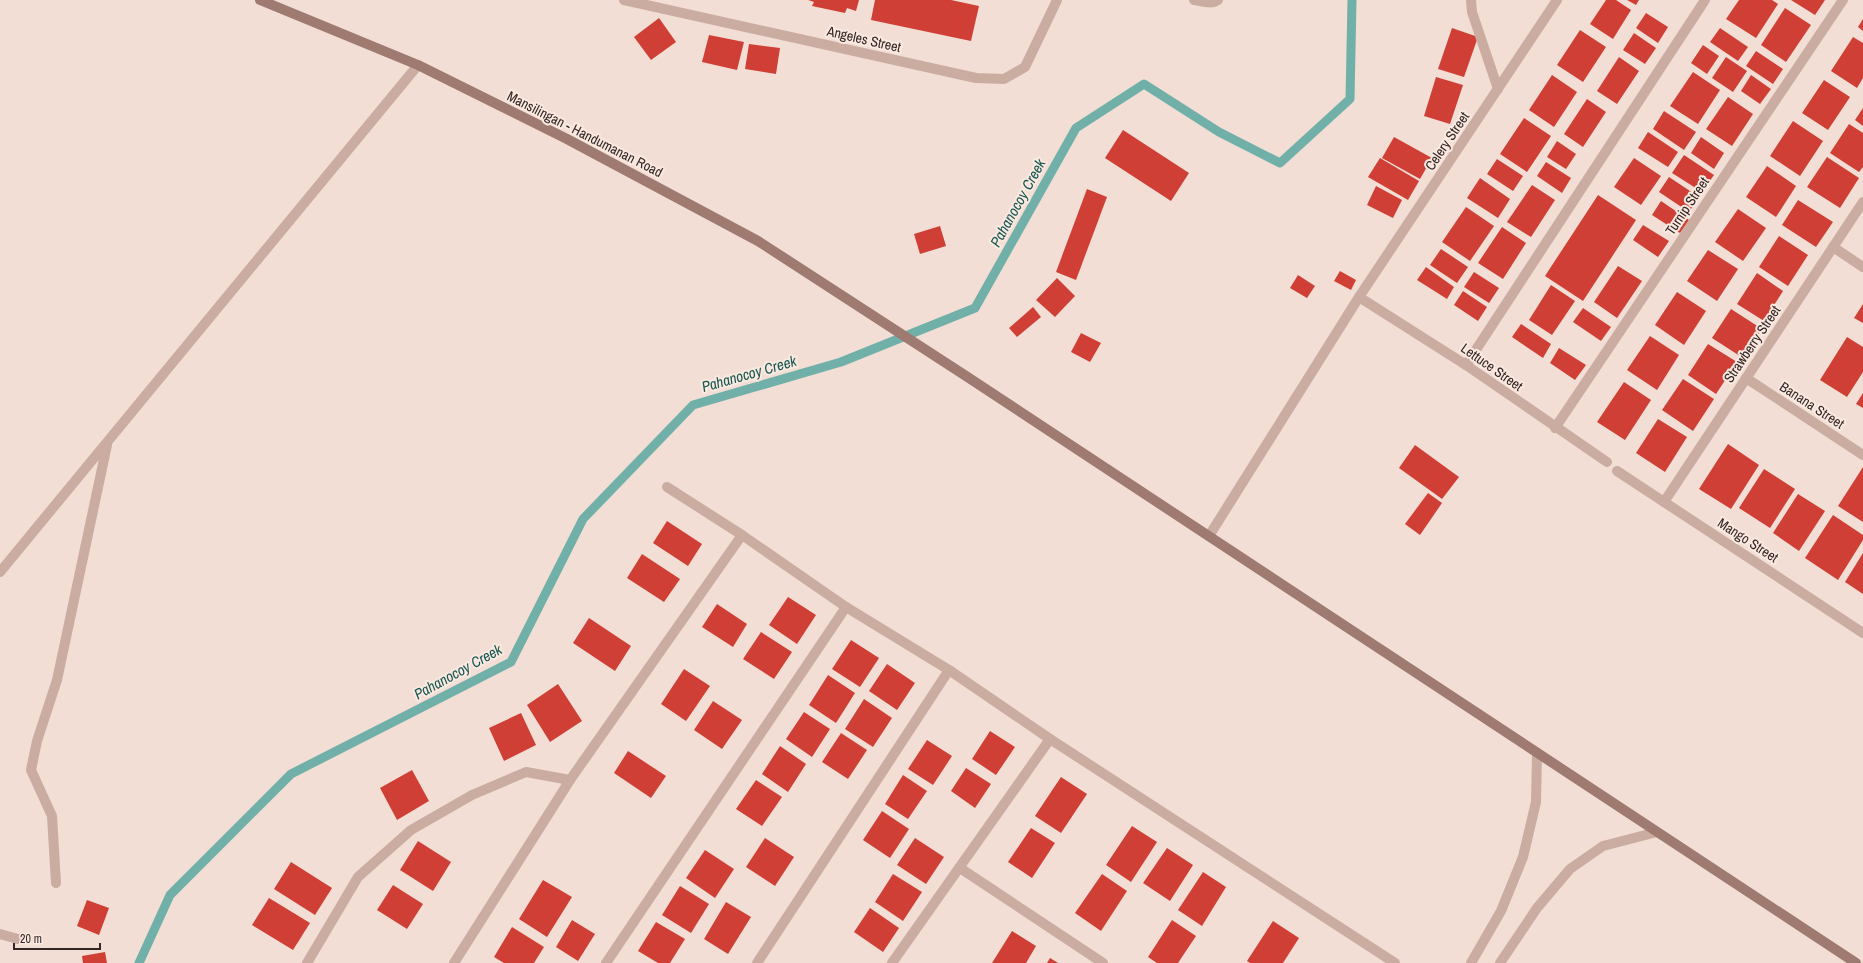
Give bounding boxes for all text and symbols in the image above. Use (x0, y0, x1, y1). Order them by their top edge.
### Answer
street label: Angeles Street (824, 22, 903, 56)
street label: Mansilingan - Handumanan Road (504, 87, 666, 181)
street label: Celery Street (1421, 108, 1473, 174)
water label: Pahanocoy Creek (985, 154, 1051, 251)
street label: Turnip Street (1661, 174, 1713, 238)
street label: Strawberry Street (1720, 302, 1784, 386)
street label: Lettuce Street (1458, 339, 1526, 395)
water label: Pahanocoy Creek (699, 350, 800, 397)
street label: Banana Street (1776, 377, 1848, 433)
street label: Mango Street (1714, 514, 1782, 566)
water label: Pahanocoy Creek (410, 638, 506, 704)
scale bar (14, 925, 100, 951)
text: 20 m (20, 931, 42, 947)

